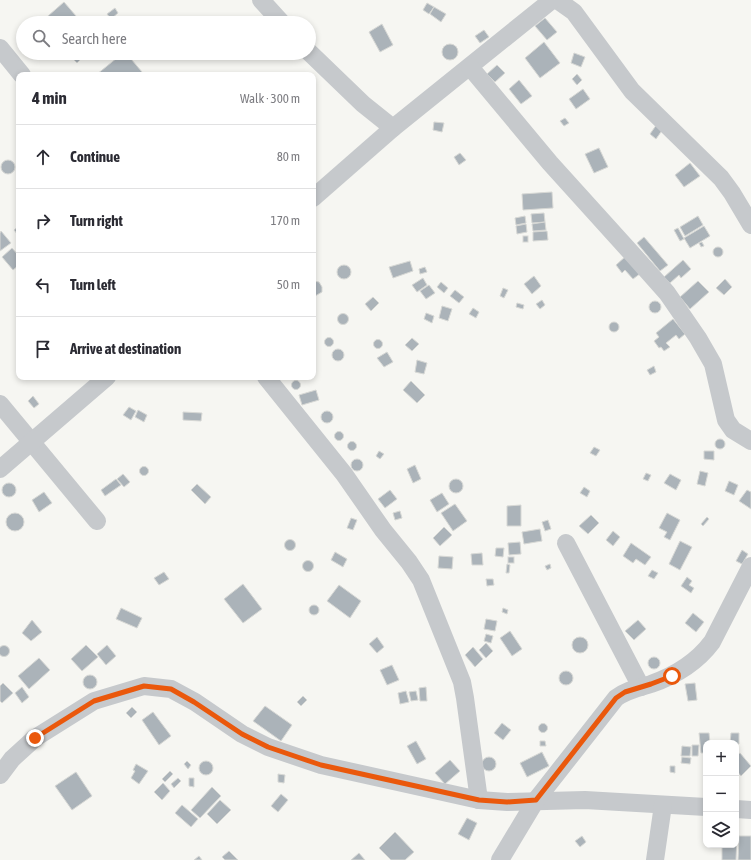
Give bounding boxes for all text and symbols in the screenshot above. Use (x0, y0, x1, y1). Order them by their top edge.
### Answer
search box (16, 16, 316, 60)
icon: search (30, 27, 52, 49)
text: Search here (62, 30, 127, 47)
text: 4 min (32, 88, 67, 108)
text: Walk · 300 m (240, 91, 300, 106)
icon: ahead (32, 146, 54, 168)
text: Continue (70, 148, 120, 165)
text: 80 m (277, 149, 300, 164)
icon: right (32, 210, 54, 232)
text: Turn right (70, 212, 123, 229)
text: 170 m (271, 213, 300, 228)
icon: left (32, 274, 54, 296)
text: Turn left (70, 276, 116, 293)
text: 50 m (277, 277, 300, 292)
icon: arrive (32, 338, 54, 360)
text: Arrive at destination (70, 340, 181, 357)
route start (663, 667, 681, 685)
route end (26, 729, 44, 747)
map controls (703, 740, 739, 848)
button: + (703, 740, 739, 776)
button: − (703, 776, 739, 812)
button: layers (703, 812, 739, 848)

